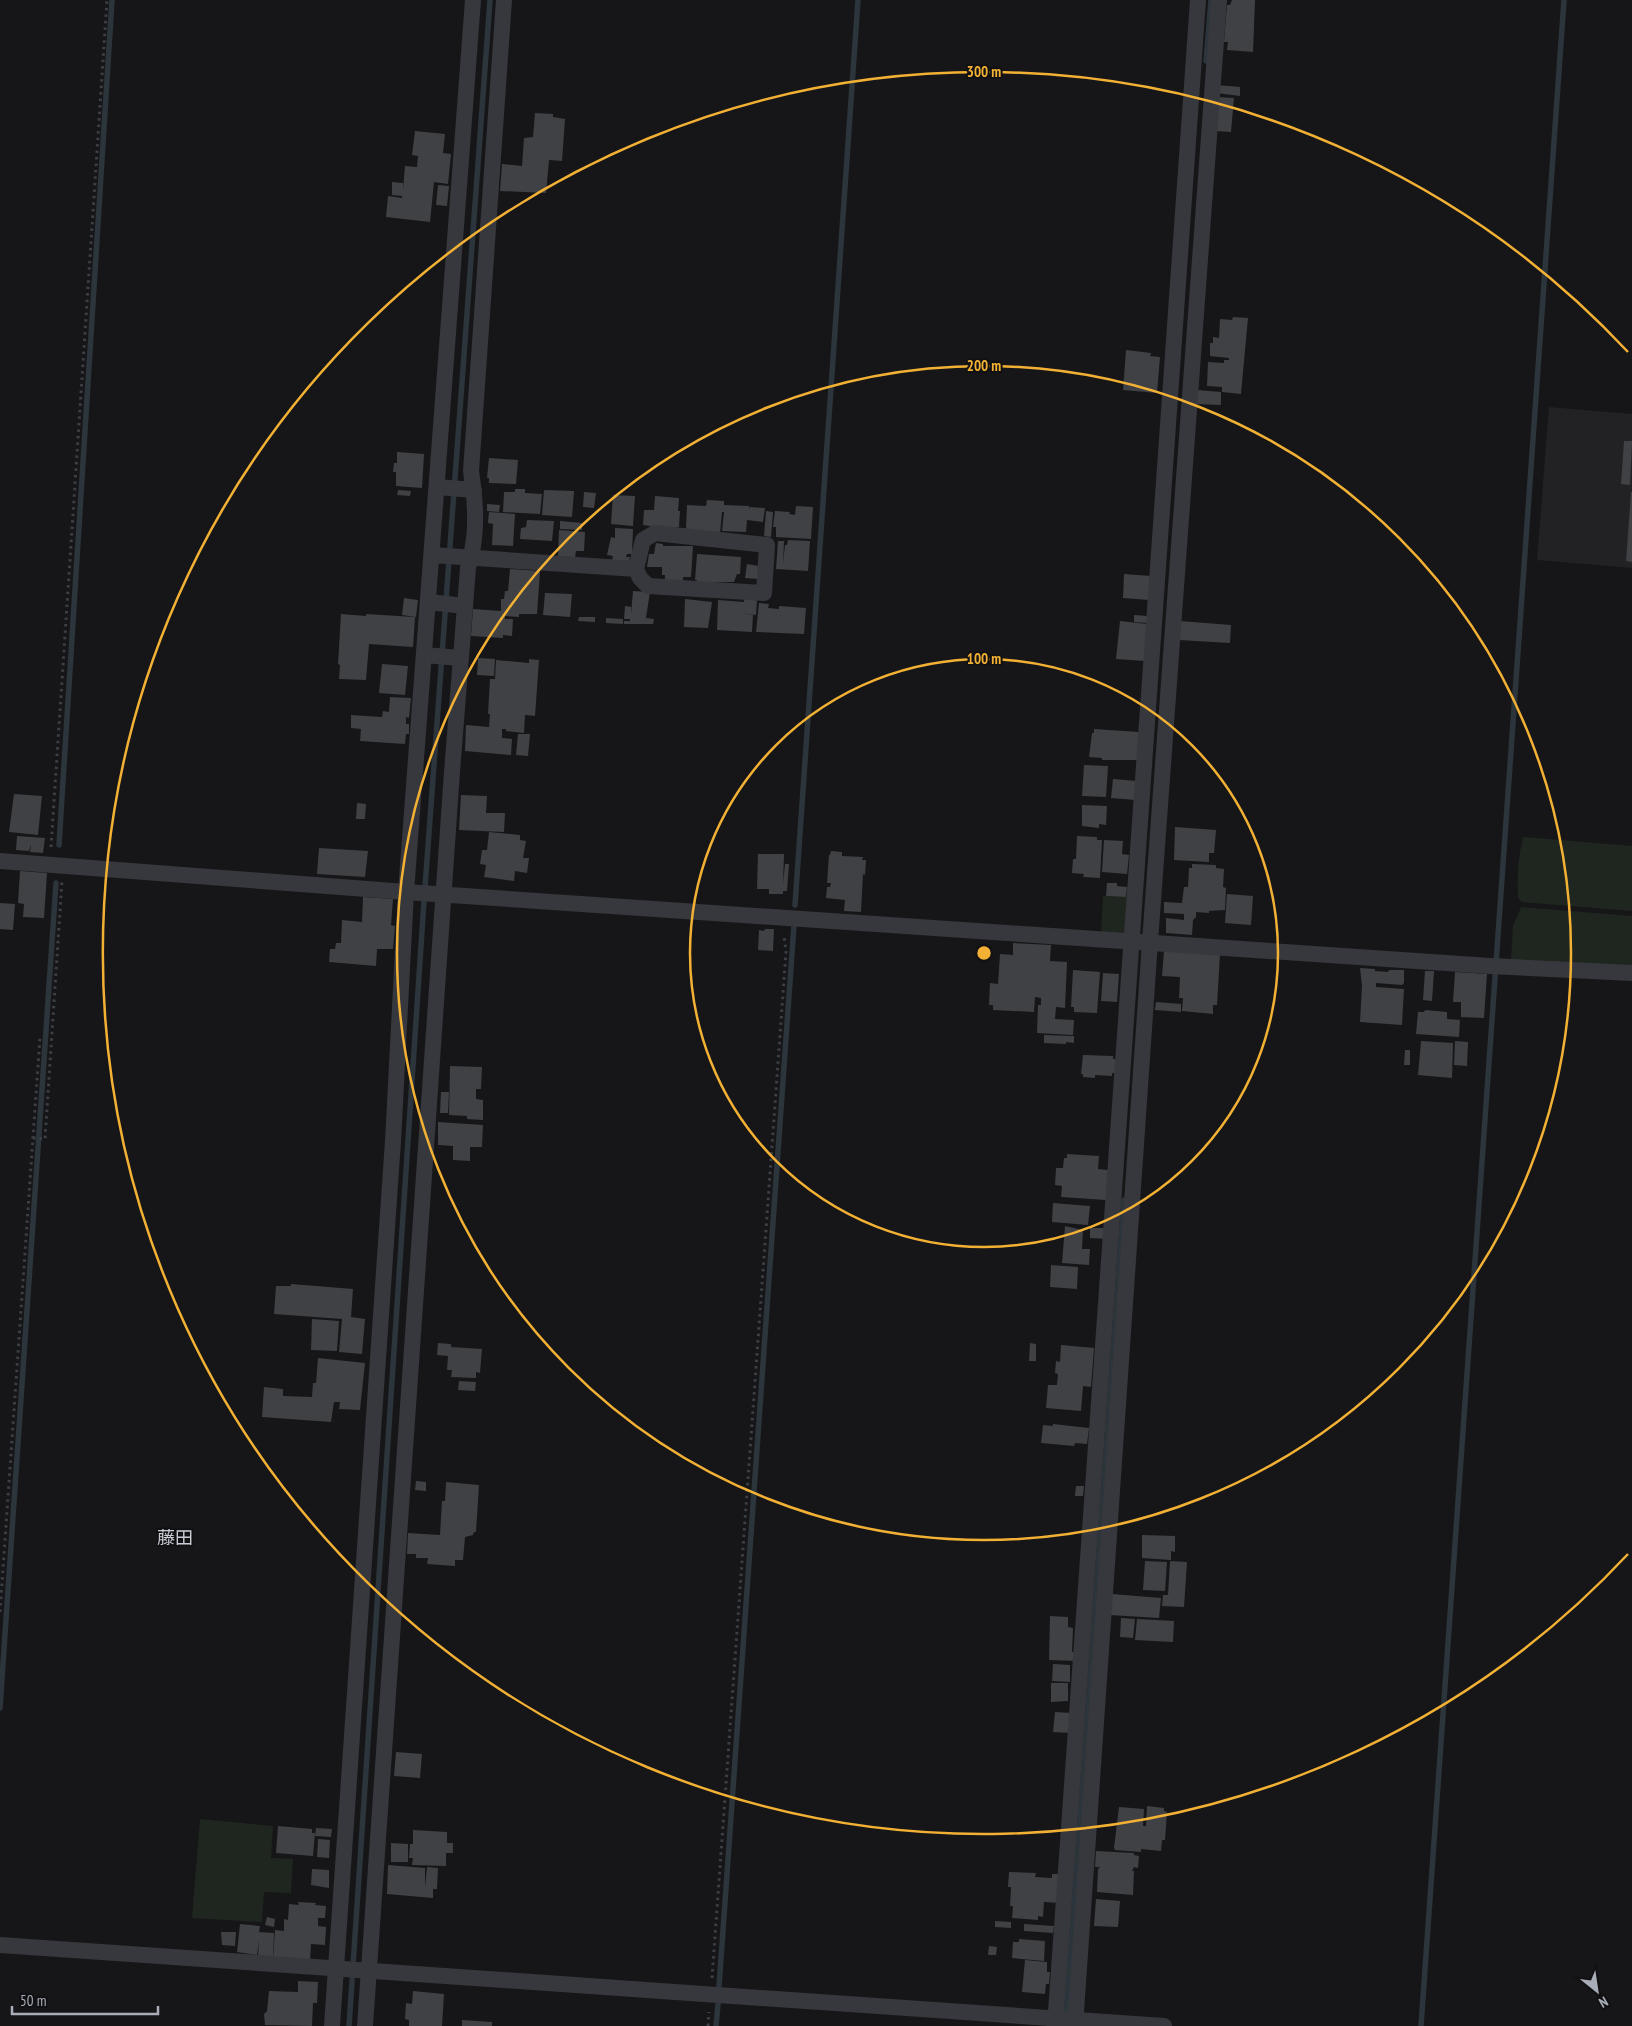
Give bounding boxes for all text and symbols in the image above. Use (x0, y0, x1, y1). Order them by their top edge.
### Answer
text: 300 m (967, 62, 1001, 81)
text: 200 m (967, 356, 1001, 375)
text: 100 m (967, 649, 1001, 668)
centre of rings (975, 944, 993, 962)
district label: 藤田 (157, 1526, 193, 1549)
north arrow (1572, 1966, 1622, 2016)
scale bar (12, 1984, 159, 2016)
text: 50 m (20, 1991, 46, 2010)
text: N (1596, 1993, 1611, 2012)

